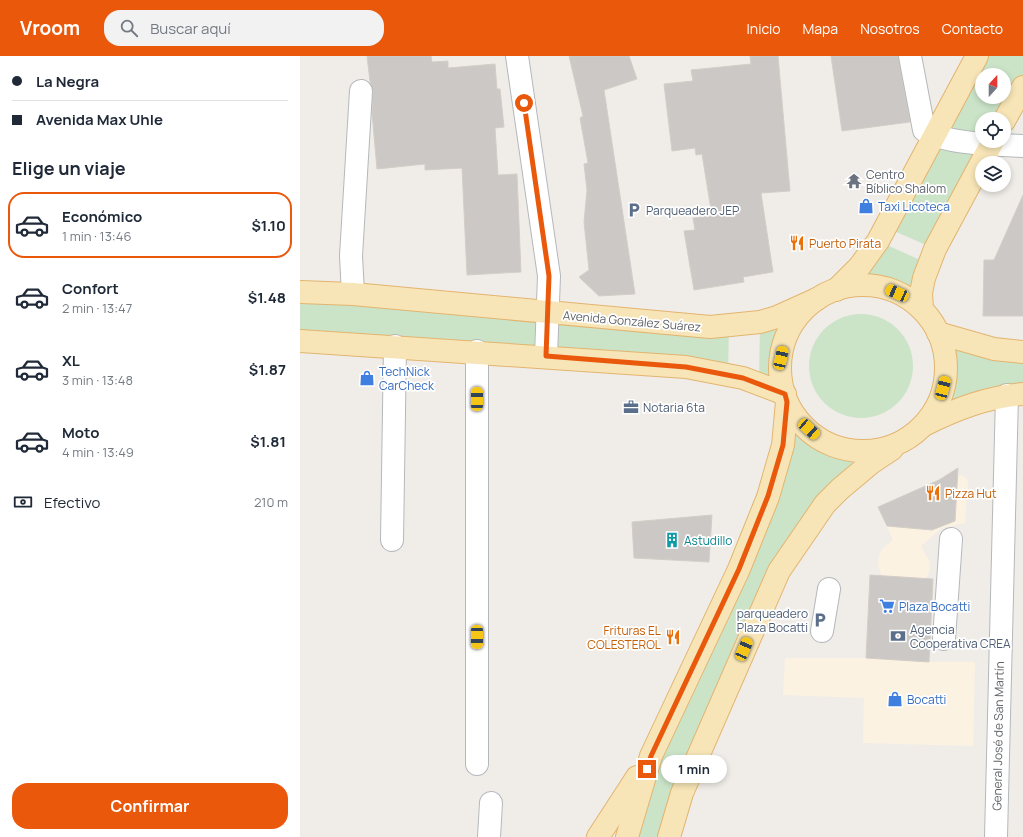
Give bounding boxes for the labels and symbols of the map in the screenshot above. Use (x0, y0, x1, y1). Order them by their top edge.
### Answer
north arrow (975, 68, 1011, 104)
route start (515, 94, 533, 112)
place label: Centro Bíblico Shalom (866, 166, 946, 197)
temple icon: Centro Bíblico Shalom (845, 172, 863, 190)
shop icon: Taxi Licoteca (857, 197, 875, 215)
place label: Taxi Licoteca (878, 198, 950, 215)
parking icon: Parqueadero JEP (625, 201, 643, 219)
place label: Parqueadero JEP (646, 202, 739, 219)
restaurant icon: Puerto Pirata (788, 234, 806, 252)
place label: Puerto Pirata (809, 235, 881, 252)
car (884, 283, 910, 303)
street label: Avenida González Suárez (562, 306, 702, 336)
car (773, 345, 789, 371)
place label: TechNick CarCheck (379, 363, 435, 394)
shop icon: TechNick CarCheck (358, 369, 376, 387)
car (934, 375, 952, 401)
car (471, 387, 483, 411)
office icon: Notaria 6ta (622, 398, 640, 416)
place label: Notaria 6ta (643, 399, 705, 416)
car (796, 417, 822, 441)
restaurant icon: Pizza Hut (924, 484, 942, 502)
place label: Pizza Hut (945, 485, 997, 502)
building icon: Astudillo (663, 531, 681, 549)
place label: Astudillo (684, 532, 732, 549)
supermarket icon: Plaza Bocatti (878, 597, 896, 615)
place label: Plaza Bocatti (899, 598, 970, 615)
place label: parqueadero Plaza Bocatti (737, 605, 808, 636)
parking icon: parqueadero Plaza Bocatti (811, 611, 829, 629)
place label: Agencia Cooperativa CREA (910, 621, 1011, 652)
place label: Frituras EL COLESTEROL (587, 622, 661, 653)
car (471, 625, 483, 649)
bank icon: Agencia Cooperativa CREA (889, 627, 907, 645)
restaurant icon: Frituras EL COLESTEROL (664, 628, 682, 646)
car (734, 636, 754, 662)
street label: General José de San Martín (988, 661, 1008, 811)
shop icon: Bocatti (886, 690, 904, 708)
place label: Bocatti (907, 691, 946, 708)
callout: 1 min (661, 755, 727, 783)
route end (638, 760, 656, 778)

